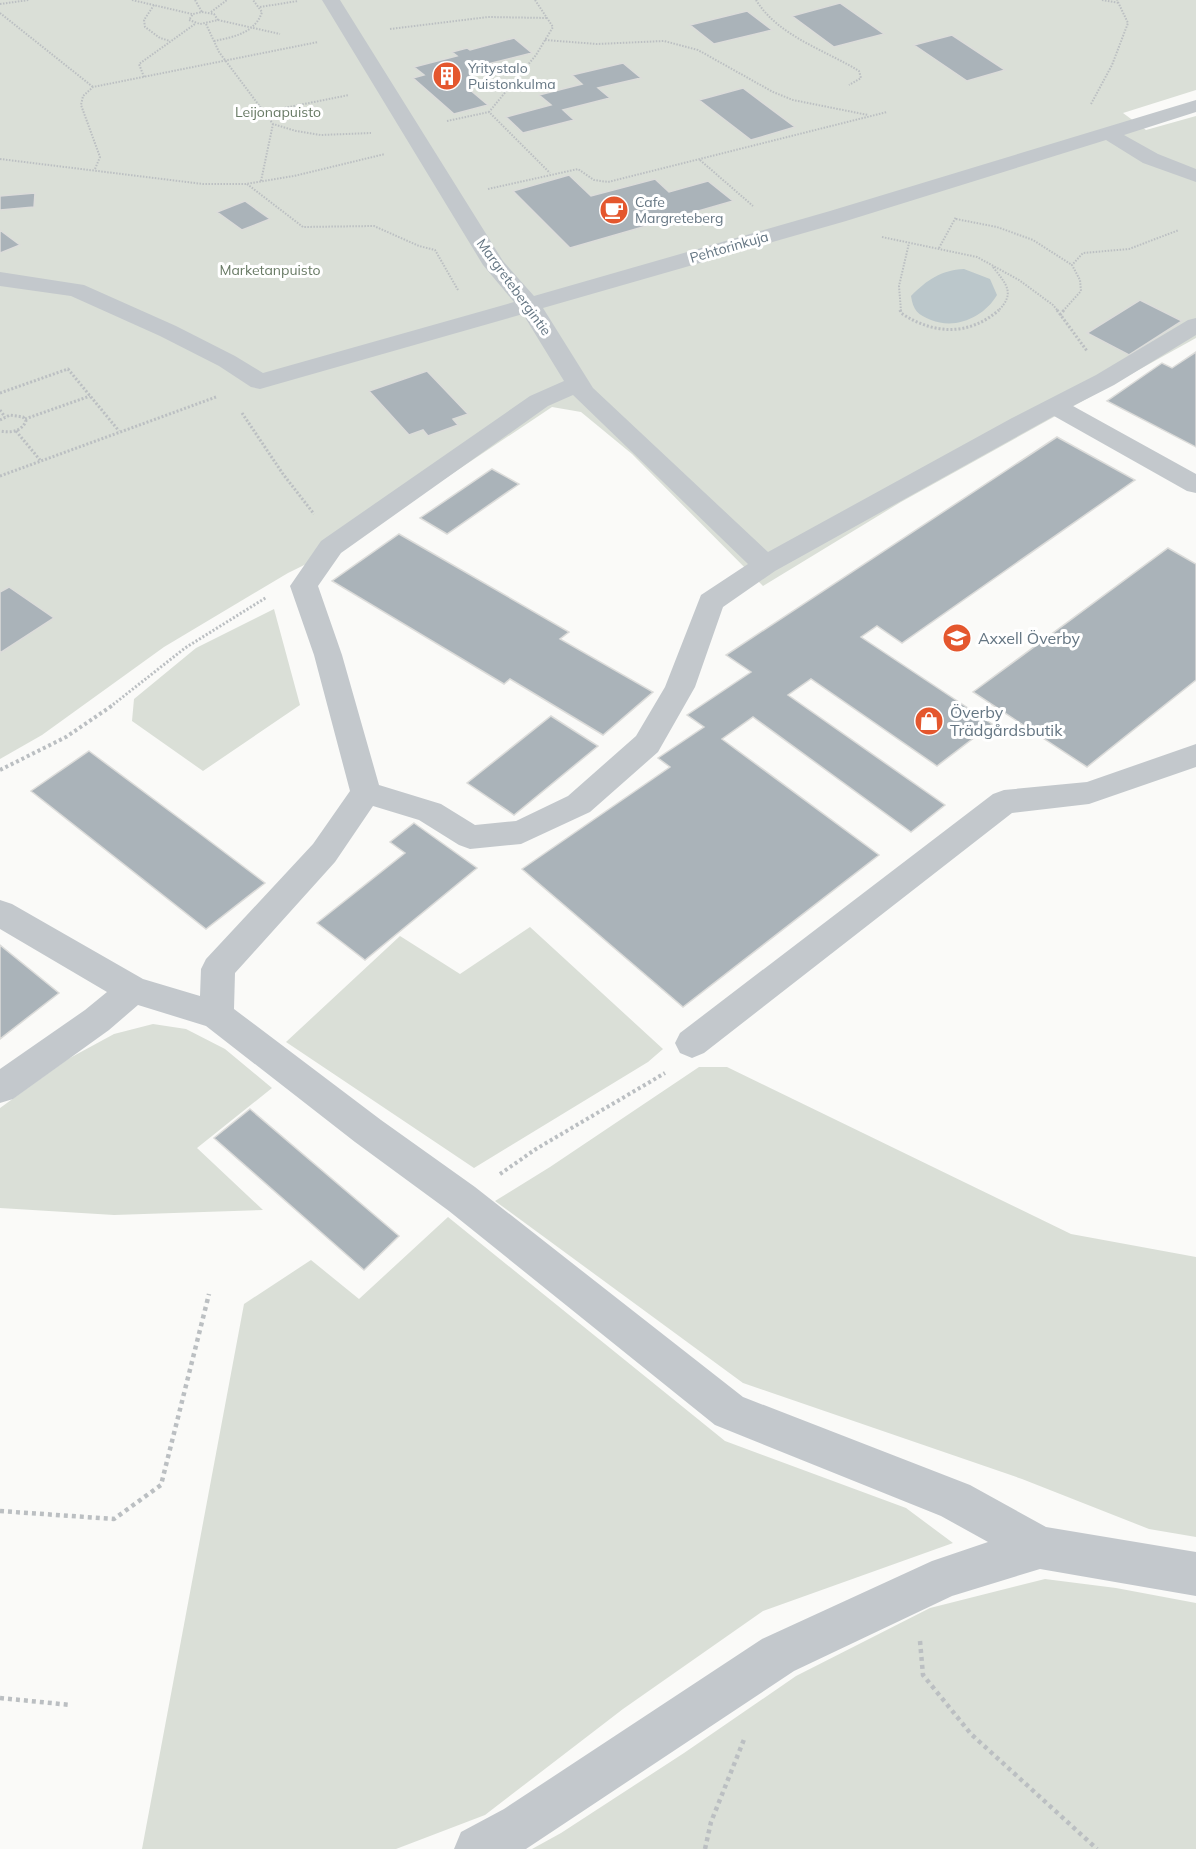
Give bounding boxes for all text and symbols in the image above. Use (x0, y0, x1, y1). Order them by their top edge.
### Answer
place label: Yritystalo Puistonkulma (467, 59, 556, 93)
building icon: Yritystalo Puistonkulma (431, 60, 463, 92)
park label: Leijonapuisto (235, 103, 321, 121)
place label: Cafe Margreteberg (635, 193, 723, 227)
cafe icon: Cafe Margreteberg (598, 194, 630, 226)
street label: Pehtorinkuja (688, 227, 770, 267)
street label: Margretebergintie (473, 235, 555, 339)
park label: Marketanpuisto (219, 261, 321, 279)
school or university icon: Axxell Överby (941, 622, 973, 654)
place label: Axxell Överby (978, 628, 1081, 648)
place label: Överby Trädgårdsbutik (950, 702, 1063, 740)
shop icon: Överby Trädgårdsbutik (913, 705, 945, 737)

